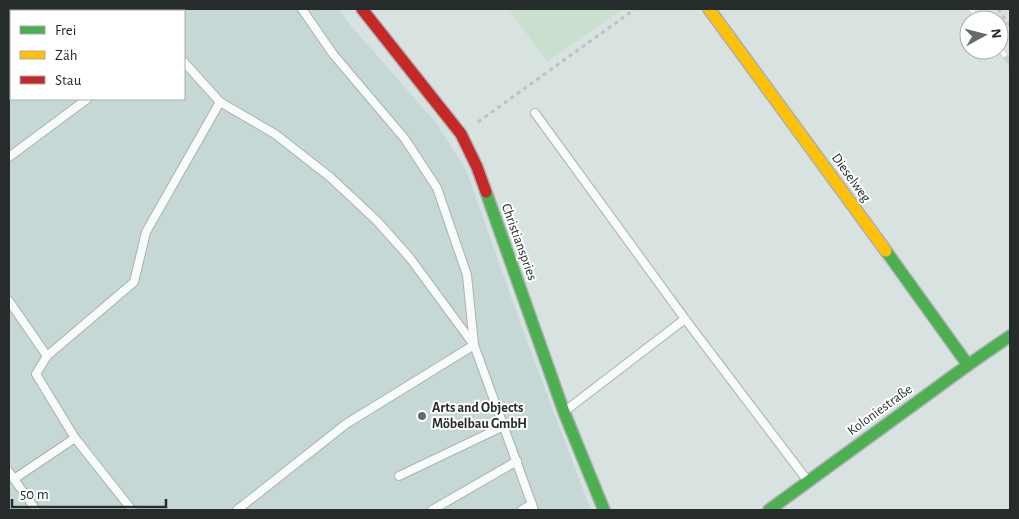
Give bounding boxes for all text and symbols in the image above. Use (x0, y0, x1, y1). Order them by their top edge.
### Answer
legend (10, 10, 185, 100)
north arrow (959, 10, 1009, 60)
text: Frei (55, 23, 76, 38)
text: N (988, 28, 1003, 39)
text: Zäh (55, 48, 78, 63)
text: Stau (55, 73, 82, 88)
street label: Dieselweg (829, 151, 873, 205)
street label: Christianspries (499, 202, 539, 282)
street label: Koloniestraße (845, 382, 915, 438)
place label: Arts and Objects Möbelbau GmbH (432, 401, 527, 431)
marker: Arts and Objects Möbelbau GmbH (416, 410, 428, 422)
scale bar (12, 476, 166, 508)
text: 50 m (20, 487, 49, 502)

